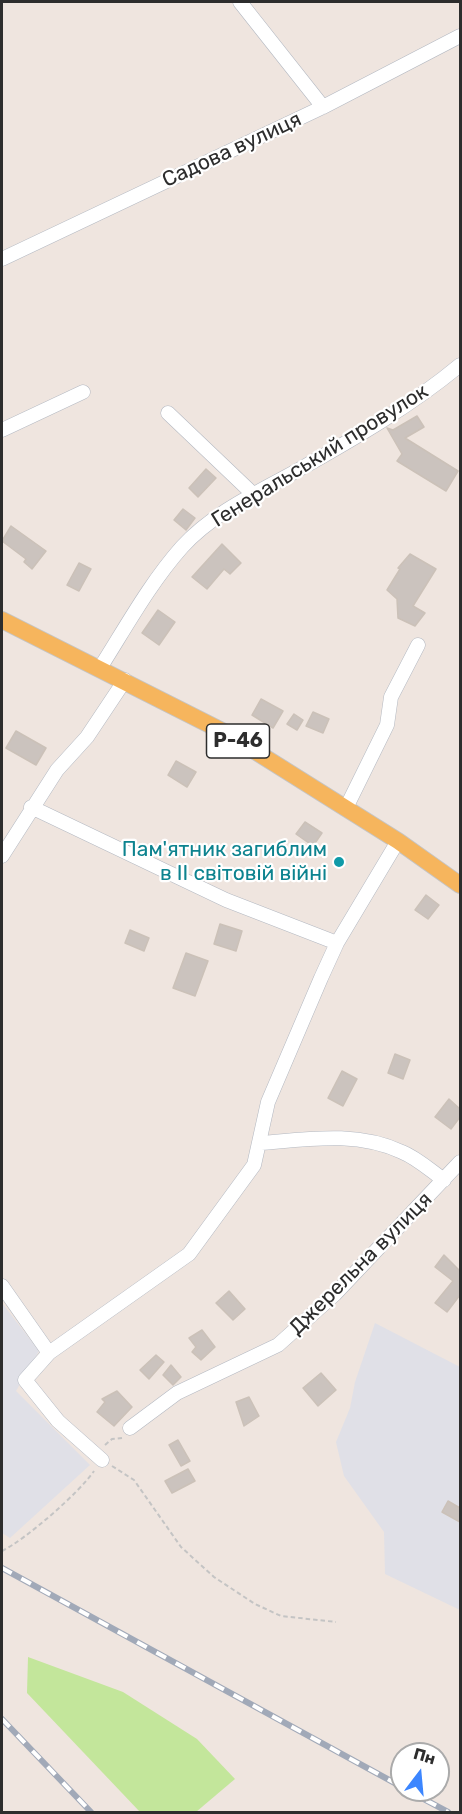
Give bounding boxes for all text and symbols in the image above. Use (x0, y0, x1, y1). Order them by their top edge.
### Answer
street label: Садова вулиця (158, 107, 306, 193)
street label: Генеральський провулок (207, 379, 433, 533)
road number: Р-46 (206, 724, 270, 758)
place label: Пам'ятник загиблим в II світовій війні (122, 837, 327, 887)
marker: Пам'ятник загиблим в II світовій війні (332, 855, 346, 869)
street label: Джерельна вулиця (284, 1187, 438, 1341)
north arrow (390, 1742, 450, 1802)
text: Пн (411, 1744, 438, 1768)

